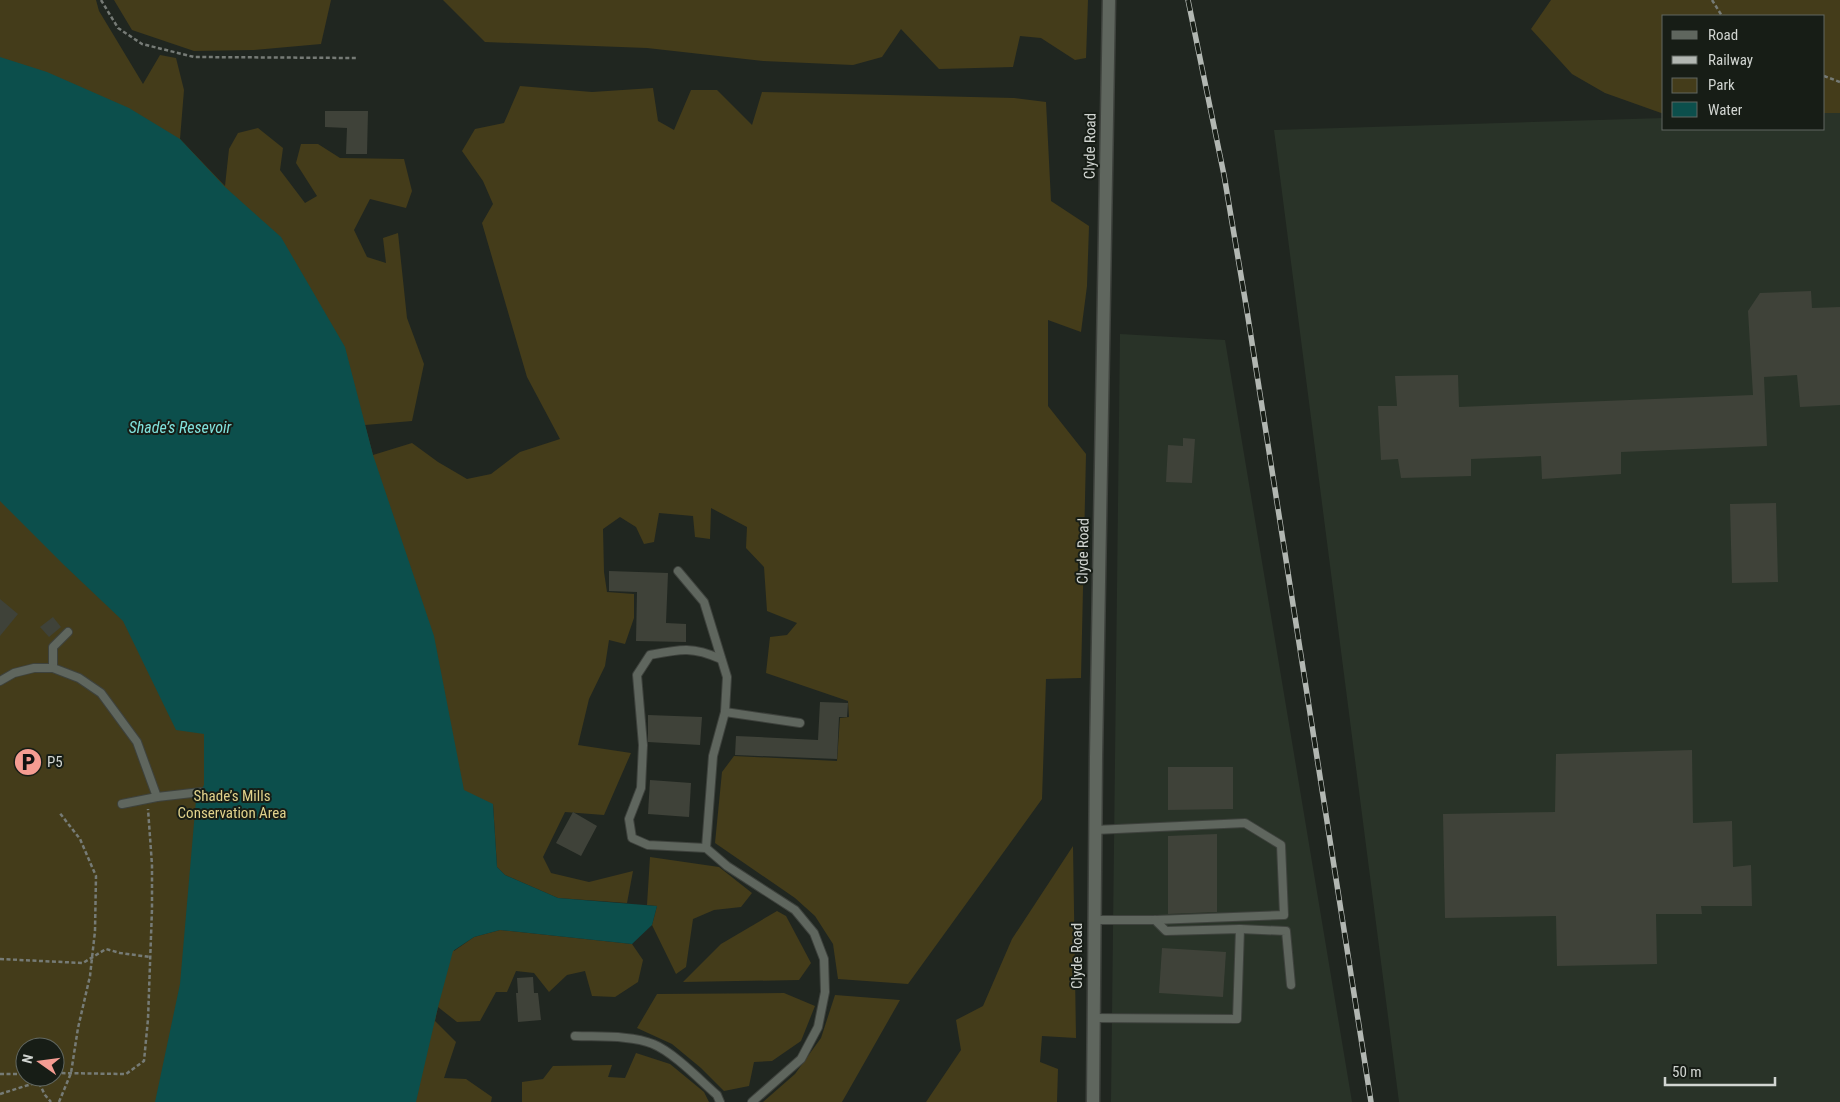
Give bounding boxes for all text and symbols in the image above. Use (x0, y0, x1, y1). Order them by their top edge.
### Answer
legend (1662, 15, 1825, 130)
text: Road (1708, 26, 1738, 44)
text: Railway (1708, 51, 1753, 69)
text: Park (1708, 76, 1735, 94)
text: Water (1708, 101, 1743, 119)
street label: Clyde Road (1080, 113, 1100, 179)
water label: Shade’s Resevoir (129, 418, 233, 437)
street label: Clyde Road (1073, 518, 1093, 584)
parking icon: P5 (13, 747, 43, 777)
place label: P5 (47, 753, 63, 771)
park label: Shade’s Mills Conservation Area (178, 787, 286, 822)
street label: Clyde Road (1068, 923, 1086, 989)
north arrow (15, 1037, 65, 1087)
text: N (19, 1053, 36, 1065)
scale bar (1665, 1054, 1775, 1086)
text: 50 m (1672, 1063, 1702, 1081)

